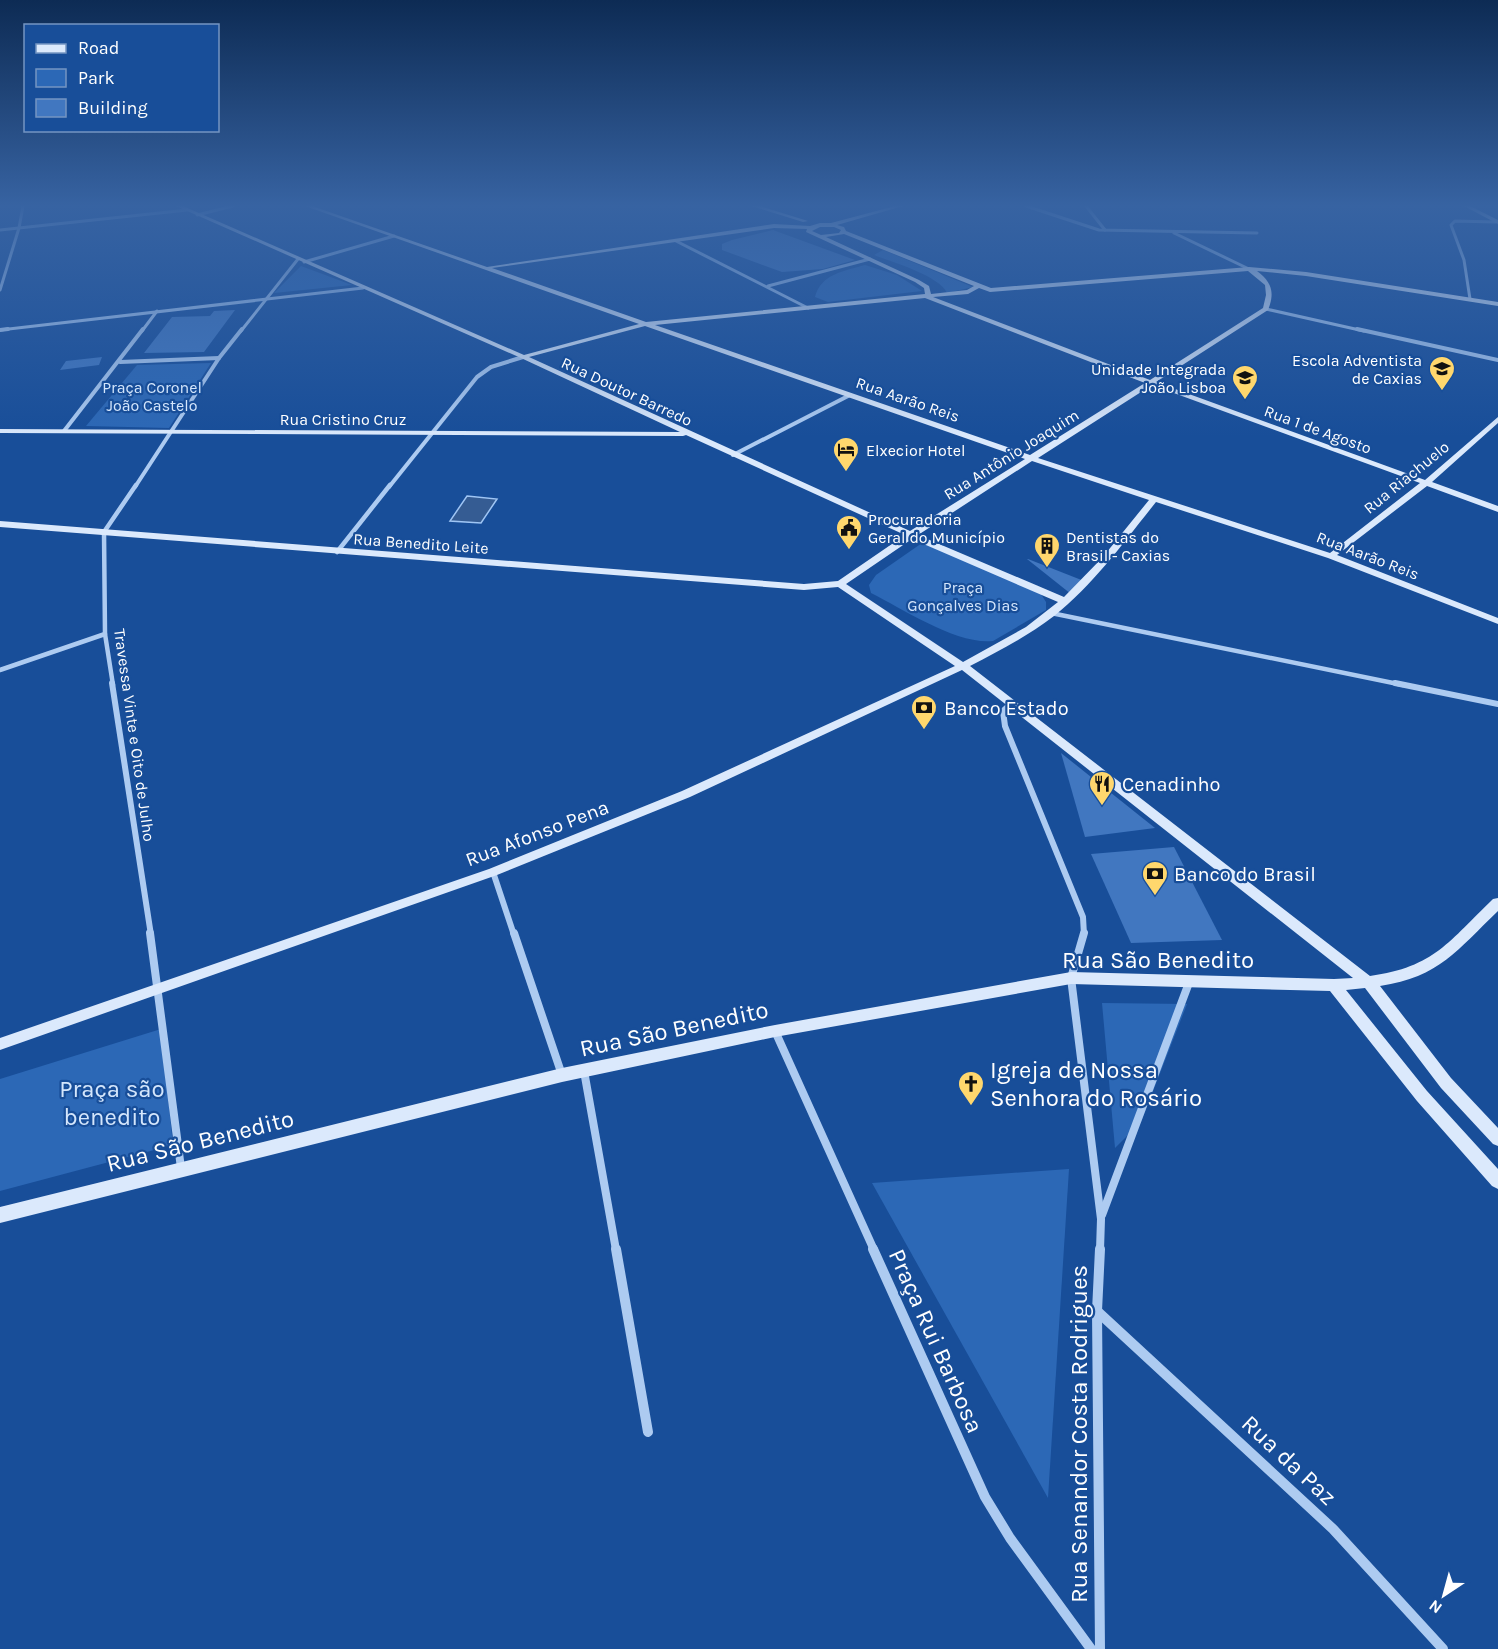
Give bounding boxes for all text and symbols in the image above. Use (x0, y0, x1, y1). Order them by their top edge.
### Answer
legend (24, 24, 219, 132)
text: Road (78, 37, 119, 59)
text: Park (78, 67, 115, 89)
text: Building (78, 97, 148, 119)
place label: Escola Adventista de Caxias (1292, 351, 1422, 388)
street label: Rua Doutor Barredo (558, 353, 695, 430)
school or university icon: Escola Adventista de Caxias (1427, 354, 1457, 392)
place label: Unidade Integrada João Lisboa (1091, 360, 1226, 397)
school or university icon: Unidade Integrada João Lisboa (1230, 363, 1260, 401)
street label: Rua Aarão Reis (853, 373, 962, 426)
park label: Praça Coronel João Castelo (102, 378, 202, 415)
street label: Rua 1 de Agosto (1262, 401, 1374, 458)
street label: Rua Antônio Joaquim (940, 405, 1082, 504)
street label: Rua Cristino Cruz (280, 410, 406, 429)
hotel icon: Elxecior Hotel (831, 435, 861, 473)
street label: Rua Riachuelo (1360, 437, 1453, 518)
place label: Elxecior Hotel (866, 441, 965, 460)
place label: Procuradoria Geral do Município (868, 510, 1005, 547)
public building icon: Procuradoria Geral do Município (834, 513, 864, 551)
street label: Rua Aarão Reis (1314, 527, 1422, 584)
place label: Dentistas do Brasil - Caxias (1066, 528, 1170, 565)
street label: Rua Benedito Leite (353, 529, 489, 558)
building icon: Dentistas do Brasil - Caxias (1032, 531, 1062, 569)
park label: Praça Gonçalves Dias (907, 578, 1019, 615)
street label: Travessa Vinte e Oito de Julho (110, 627, 159, 843)
bank icon: Banco Estado (909, 693, 939, 731)
place label: Banco Estado (944, 697, 1069, 720)
restaurant icon: Cenadinho (1087, 769, 1117, 807)
place label: Cenadinho (1122, 773, 1221, 796)
street label: Rua Afonso Pena (462, 796, 612, 871)
bank icon: Banco do Brasil (1140, 859, 1170, 897)
place label: Banco do Brasil (1174, 863, 1316, 886)
street label: Rua São Benedito (1062, 946, 1254, 974)
street label: Rua São Benedito (577, 995, 771, 1063)
place label: Igreja de Nossa Senhora do Rosário (990, 1056, 1202, 1112)
church icon: Igreja de Nossa Senhora do Rosário (956, 1069, 986, 1107)
park label: Praça são benedito (59, 1075, 165, 1131)
street label: Rua São Benedito (103, 1104, 297, 1178)
street label: Praça Rui Barbosa (883, 1245, 989, 1437)
street label: Rua Senandor Costa Rodrigues (1065, 1265, 1093, 1603)
street label: Rua da Paz (1236, 1409, 1342, 1511)
north arrow (1414, 1565, 1474, 1625)
text: N (1425, 1596, 1446, 1618)

